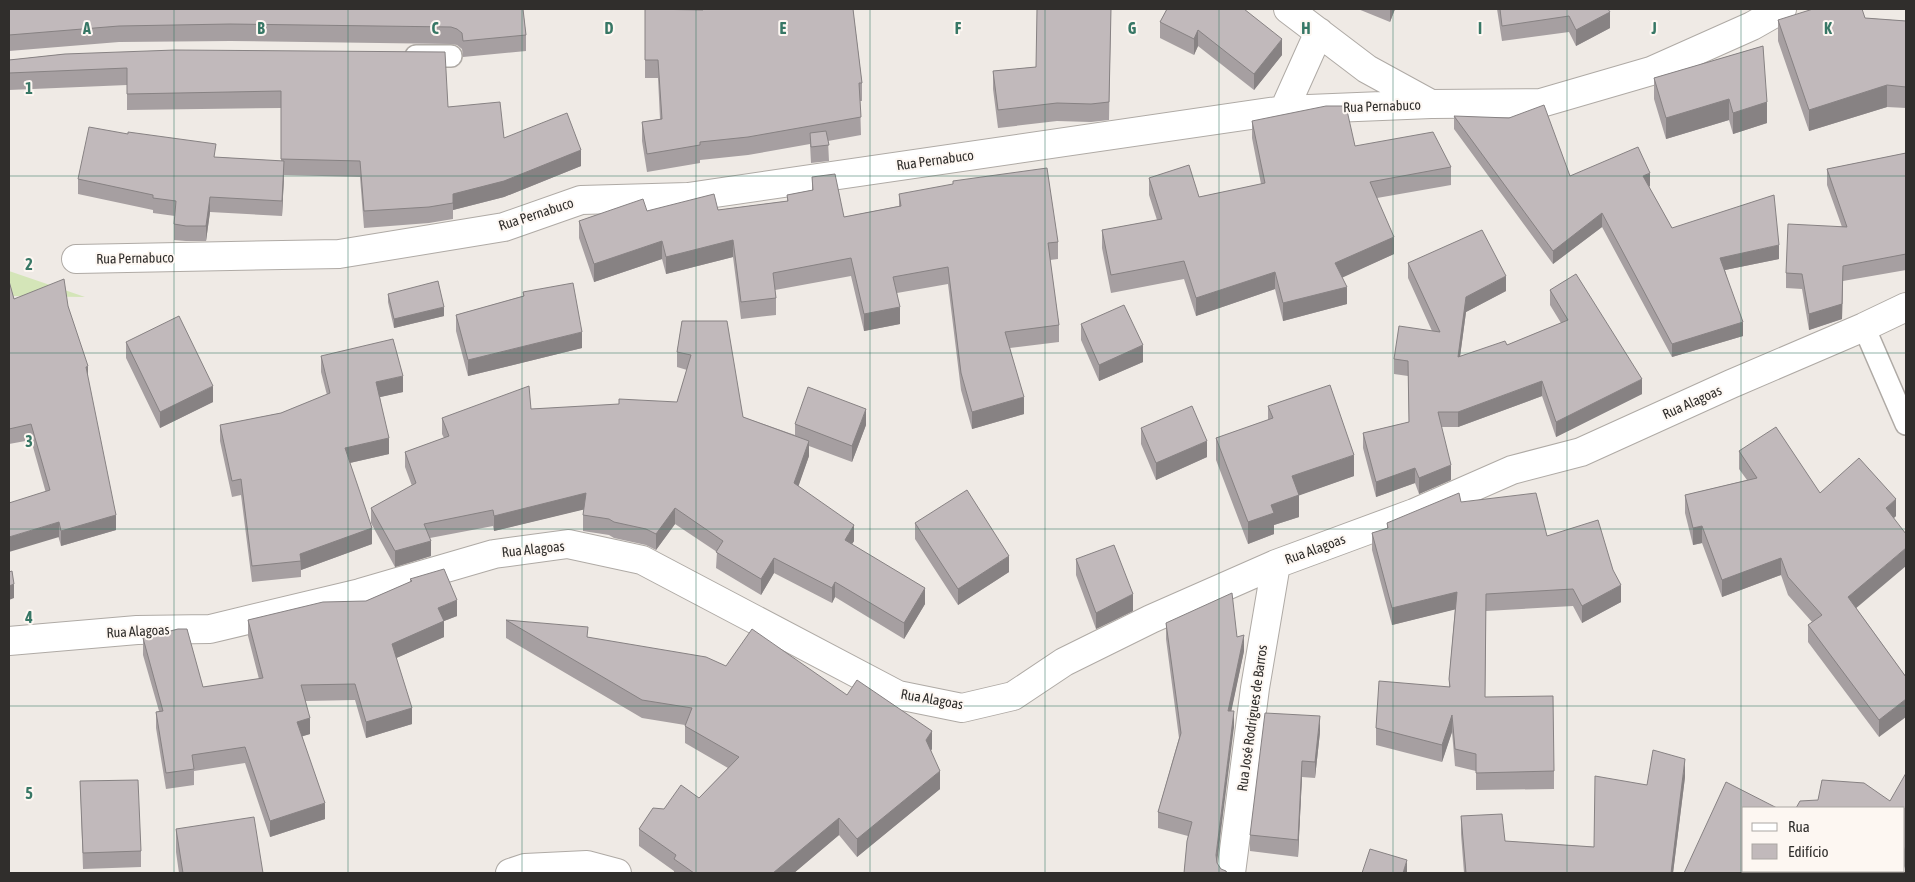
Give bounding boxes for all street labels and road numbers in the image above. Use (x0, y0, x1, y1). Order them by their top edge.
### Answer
street label: Rua Pernabuco (1343, 97, 1421, 115)
street label: Rua Pernabuco (895, 147, 975, 173)
street label: Rua Pernabuco (497, 194, 575, 234)
street label: Rua Pernabuco (96, 249, 174, 267)
street label: Rua Alagoas (1660, 382, 1724, 422)
street label: Rua Alagoas (1283, 531, 1347, 567)
street label: Rua Alagoas (501, 538, 565, 560)
street label: Rua Alagoas (106, 621, 170, 641)
street label: Rua José Rodrigues de Barros (1234, 644, 1270, 792)
street label: Rua Alagoas (900, 686, 964, 712)

